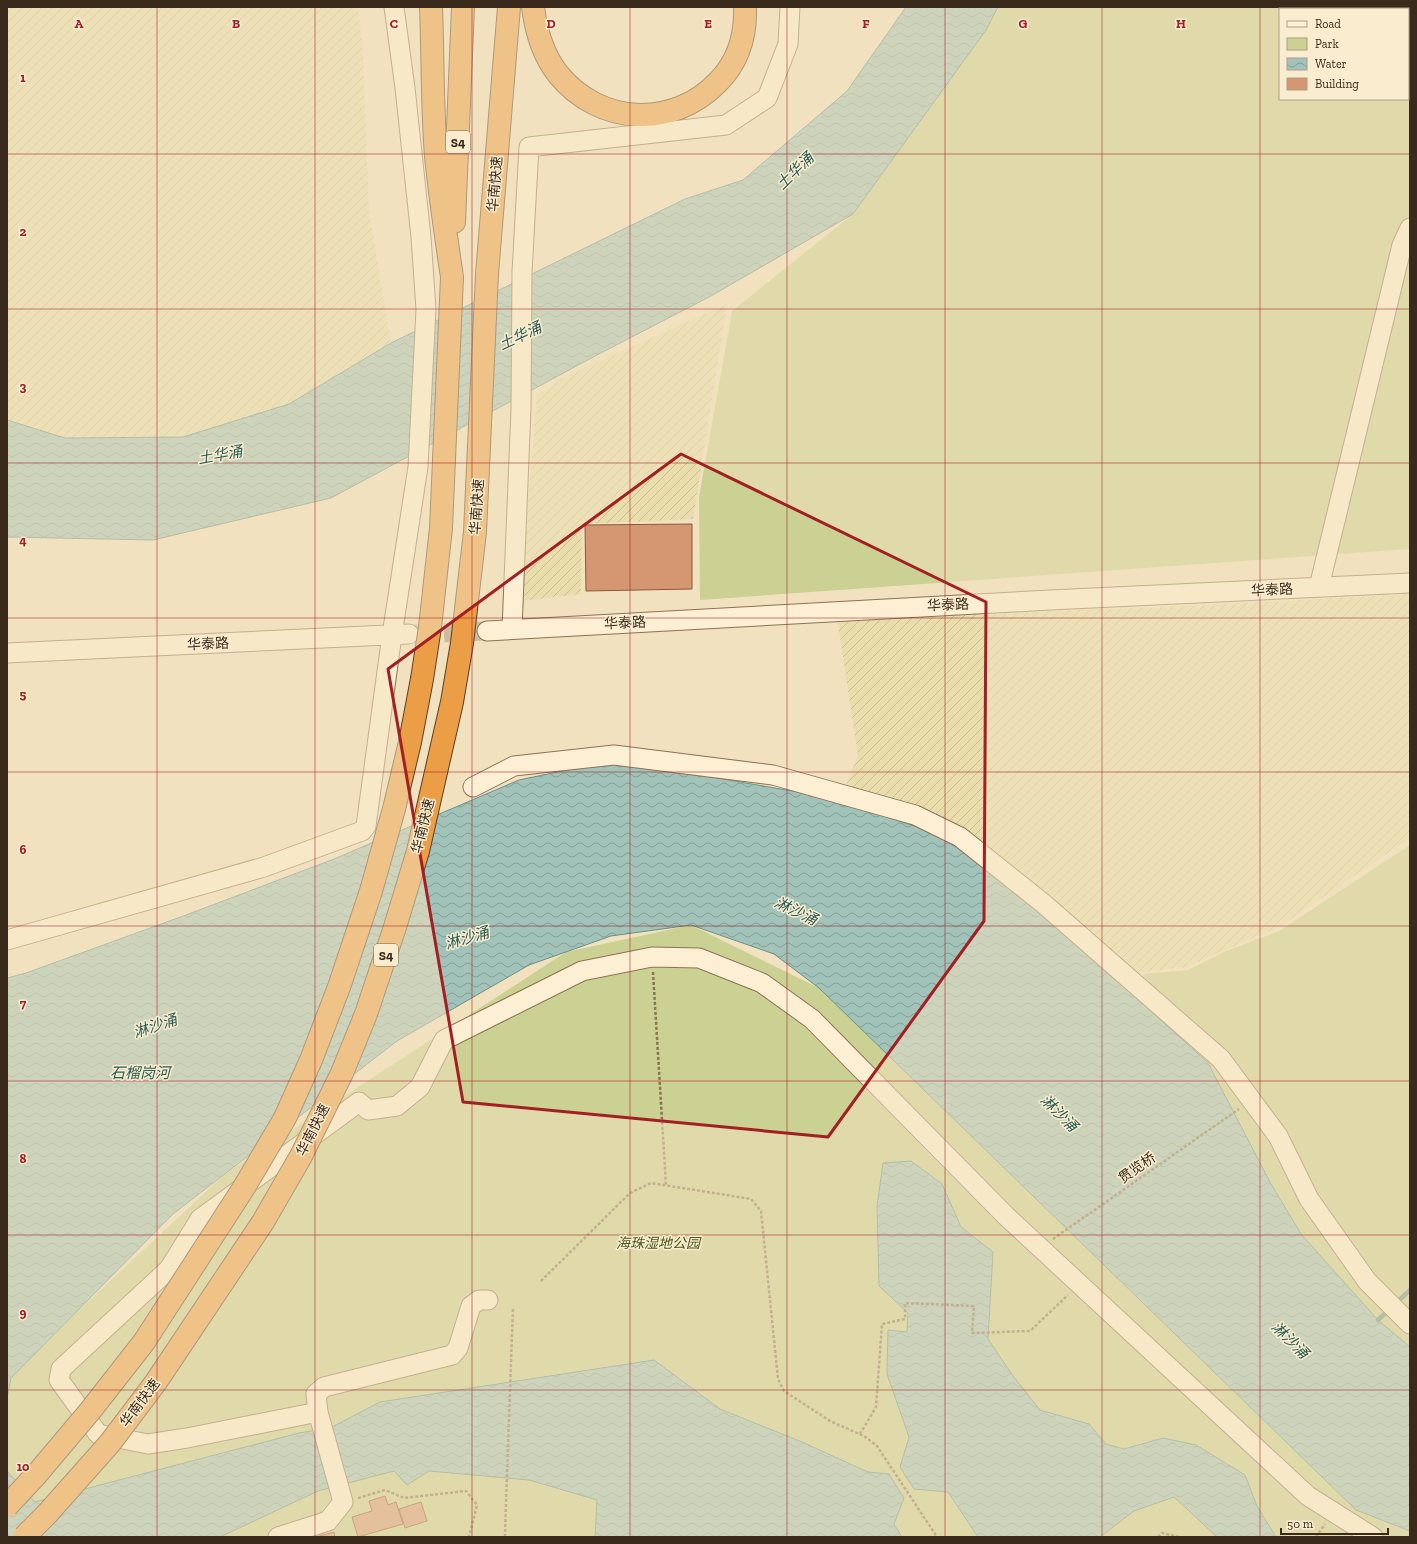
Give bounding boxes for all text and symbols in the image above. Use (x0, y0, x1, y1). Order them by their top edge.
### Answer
legend (1279, 8, 1409, 100)
text: A (75, 16, 84, 31)
text: B (232, 16, 240, 31)
text: C (390, 16, 398, 31)
text: D (546, 16, 556, 31)
text: E (704, 16, 712, 31)
text: F (862, 16, 870, 31)
text: G (1019, 16, 1028, 31)
text: H (1176, 16, 1186, 31)
text: Road (1315, 17, 1341, 31)
text: Park (1315, 37, 1340, 51)
text: Water (1315, 57, 1347, 71)
text: 1 (20, 70, 26, 85)
text: Building (1315, 77, 1359, 91)
road number: S4 (446, 131, 470, 153)
water label: 土华涌 (773, 148, 819, 193)
street label: 华南快速 (484, 155, 506, 213)
text: 2 (20, 224, 27, 239)
water label: 土华涌 (496, 317, 546, 354)
text: 3 (20, 379, 27, 394)
water label: 土华涌 (196, 442, 246, 468)
street label: 华南快速 (467, 478, 487, 536)
text: 4 (19, 533, 27, 548)
street label: 华泰路 (1251, 580, 1293, 600)
street label: 华泰路 (927, 595, 969, 615)
street label: 华泰路 (604, 613, 646, 633)
street label: 华泰路 (187, 634, 229, 654)
text: 5 (20, 687, 27, 702)
street label: 华南快速 (408, 797, 438, 855)
text: 6 (20, 842, 27, 857)
water label: 淋沙涌 (772, 893, 822, 930)
water label: 淋沙涌 (443, 923, 493, 953)
road number: S4 (374, 944, 398, 966)
text: 7 (20, 996, 27, 1011)
water label: 淋沙涌 (131, 1010, 181, 1042)
water label: 石榴岗河 (110, 1064, 173, 1082)
water label: 淋沙涌 (1037, 1091, 1083, 1137)
street label: 华南快速 (293, 1101, 333, 1159)
street label: 贯览桥 (1115, 1149, 1159, 1187)
text: 8 (19, 1151, 27, 1166)
park label: 海珠湿地公园 (616, 1235, 702, 1252)
text: 9 (20, 1305, 27, 1320)
water label: 淋沙涌 (1268, 1318, 1314, 1364)
street label: 华南快速 (116, 1376, 164, 1430)
text: 10 (17, 1459, 30, 1474)
scale bar (1281, 1510, 1388, 1536)
text: 50 m (1287, 1517, 1314, 1531)

